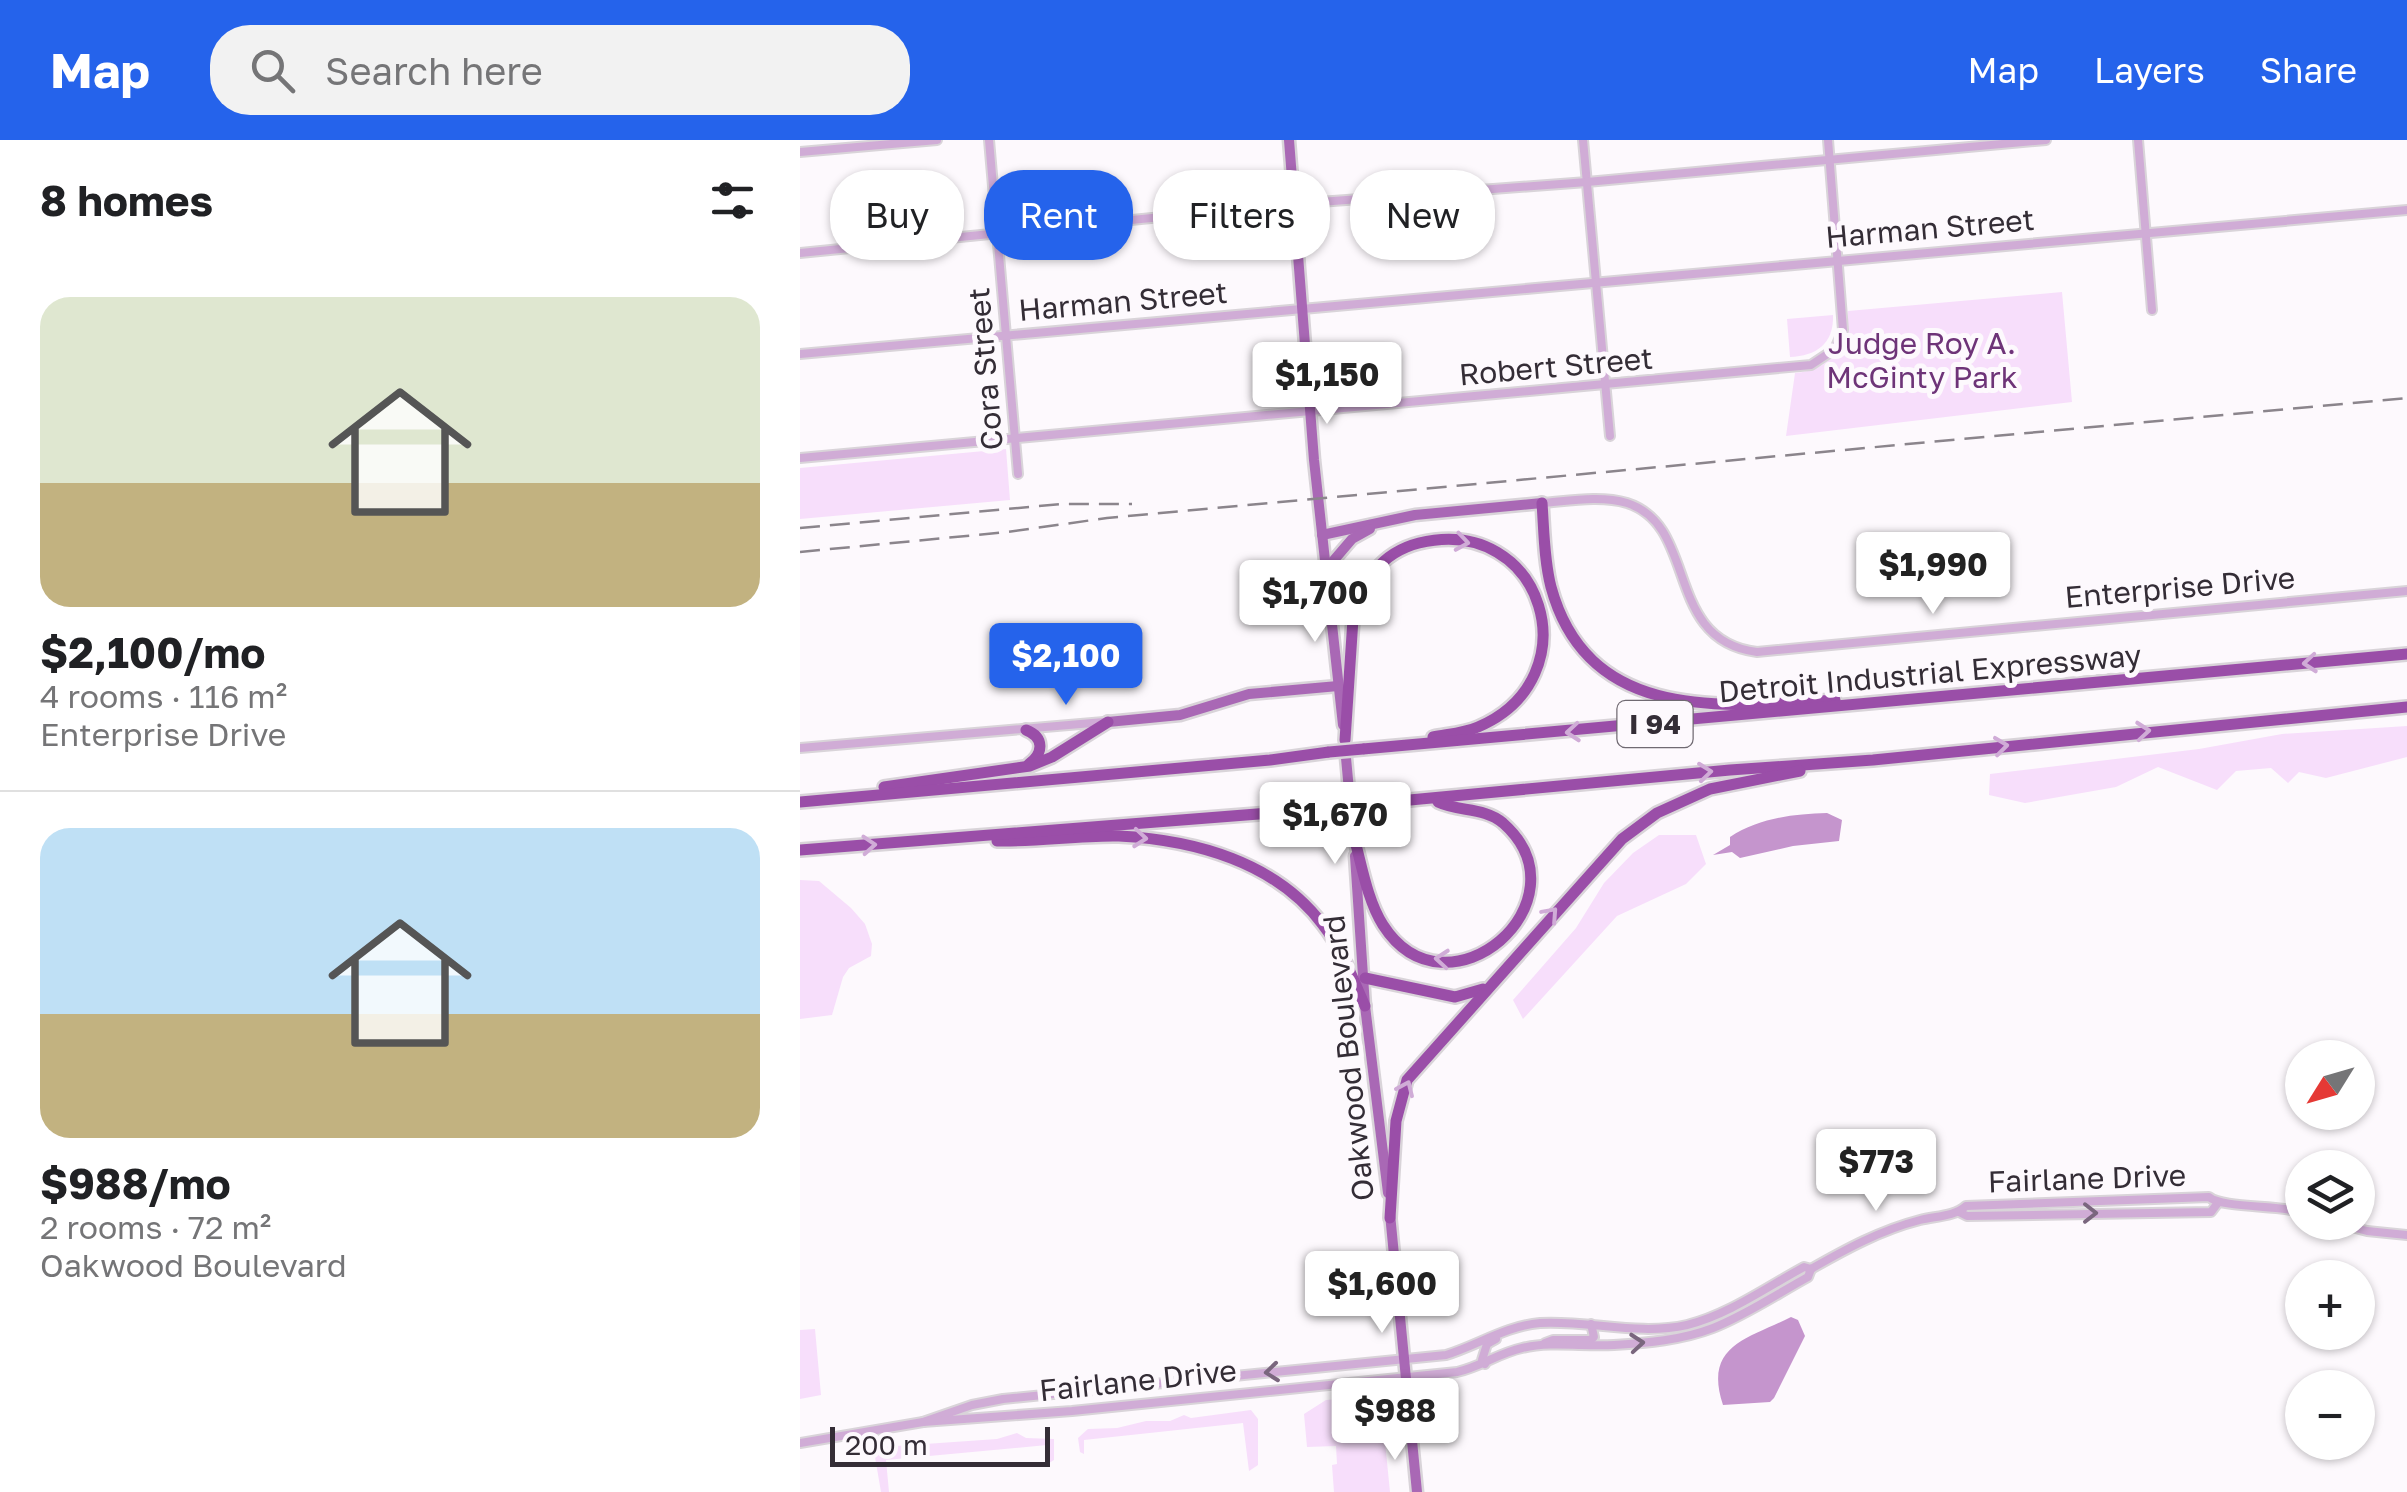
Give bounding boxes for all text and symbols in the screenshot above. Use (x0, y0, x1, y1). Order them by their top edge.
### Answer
search box (210, 25, 910, 115)
text: Map (50, 41, 150, 99)
icon: search (245, 43, 300, 98)
text: Search here (325, 48, 543, 93)
text: Map (1968, 49, 2039, 91)
text: Layers (2094, 49, 2205, 91)
text: Share (2260, 49, 2357, 91)
chip: Buy (830, 170, 964, 260)
chip: Rent (984, 170, 1133, 260)
chip: Filters (1153, 170, 1330, 260)
chip: New (1350, 170, 1495, 260)
icon: filters (705, 173, 760, 228)
text: 8 homes (40, 175, 213, 225)
street label: Harman Street (1824, 201, 2036, 255)
street label: Harman Street (1017, 274, 1229, 328)
street label: Cora Street (960, 286, 1010, 452)
park label: Judge Roy A. McGinty Park (1826, 325, 2018, 395)
street label: Robert Street (1457, 340, 1654, 392)
pin: $1,150 (1246, 342, 1408, 427)
text: $1,150 (1275, 355, 1379, 393)
icon: home (310, 362, 490, 542)
one-way arrow (1454, 531, 1470, 552)
pin: $1,990 (1852, 532, 2014, 617)
text: $1,990 (1878, 545, 1988, 583)
street label: Enterprise Drive (2063, 559, 2296, 615)
pin: $1,700 (1234, 560, 1396, 645)
text: $1,700 (1261, 573, 1369, 611)
pin: $2,100 (985, 623, 1147, 708)
text: $2,100/mo (40, 627, 266, 677)
text: $2,100 (1011, 636, 1121, 674)
street label: Detroit Industrial Expressway (1717, 637, 2143, 709)
one-way arrow (2302, 652, 2318, 673)
text: 4 rooms · 116 m² (40, 677, 287, 715)
road number: I 94 (1618, 701, 1692, 747)
text: Enterprise Drive (40, 715, 286, 753)
one-way arrow (1565, 721, 1581, 743)
one-way arrow (2136, 721, 2152, 743)
one-way arrow (1993, 736, 2009, 757)
one-way arrow (1698, 762, 1714, 783)
pin: $1,670 (1254, 782, 1416, 867)
text: $1,670 (1282, 795, 1388, 833)
one-way arrow (1132, 827, 1148, 849)
one-way arrow (861, 834, 877, 856)
icon: home (310, 893, 490, 1073)
one-way arrow (1540, 907, 1558, 926)
street label: Oakwood Boulevard (1315, 913, 1381, 1203)
one-way arrow (1434, 949, 1450, 970)
north arrow (2285, 1040, 2375, 1130)
map controls (2285, 1040, 2375, 1460)
one-way arrow (1394, 1080, 1414, 1098)
pin: $773 (1817, 1129, 1935, 1214)
text: $773 (1838, 1142, 1914, 1180)
button: layers (2285, 1150, 2375, 1240)
street label: Fairlane Drive (1987, 1157, 2187, 1199)
text: $988/mo (40, 1158, 231, 1208)
one-way arrow (2084, 1202, 2099, 1224)
text: 2 rooms · 72 m² (40, 1208, 271, 1246)
text: Oakwood Boulevard (40, 1246, 347, 1284)
pin: $1,600 (1301, 1251, 1463, 1336)
button: + (2285, 1260, 2375, 1350)
text: $1,600 (1327, 1264, 1437, 1302)
one-way arrow (1630, 1333, 1646, 1354)
street label: Fairlane Drive (1037, 1352, 1238, 1408)
one-way arrow (1264, 1361, 1280, 1382)
button: − (2285, 1370, 2375, 1460)
pin: $988 (1336, 1378, 1454, 1463)
text: $988 (1354, 1391, 1436, 1429)
scale bar (830, 1422, 1050, 1466)
text: 200 m (845, 1428, 928, 1461)

